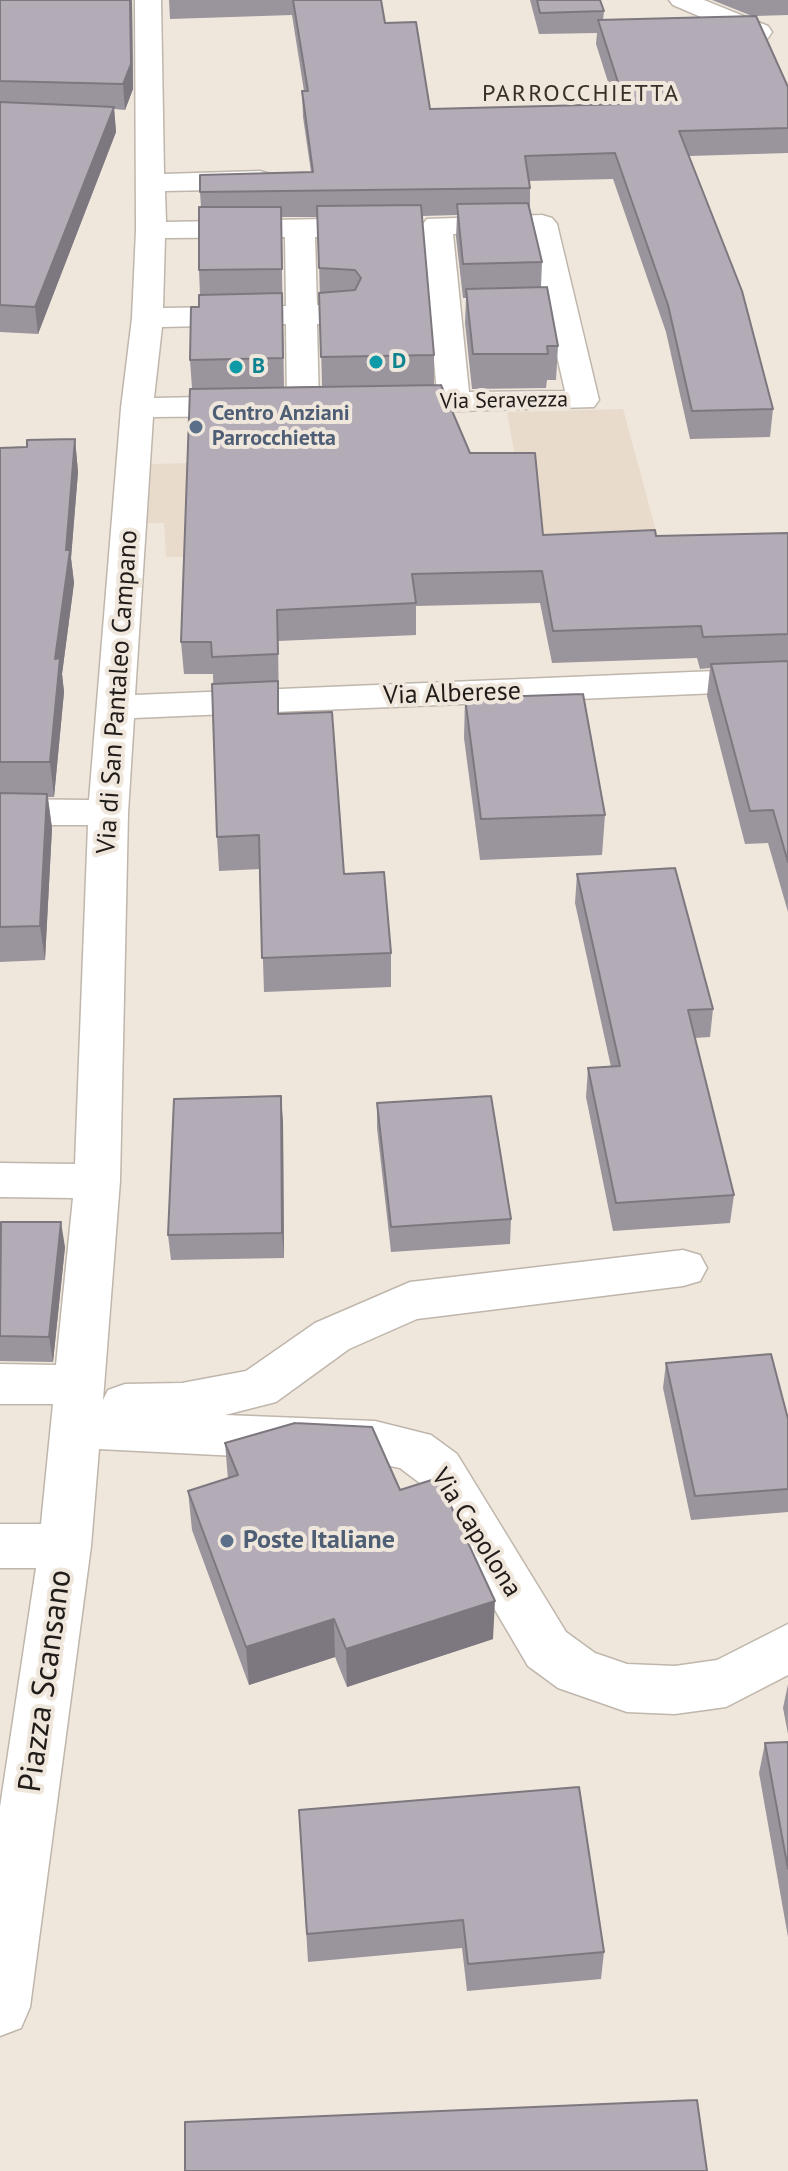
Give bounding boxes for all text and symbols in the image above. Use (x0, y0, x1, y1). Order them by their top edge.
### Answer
district label: PARROCCHIETTA (482, 80, 680, 108)
place label: D (392, 349, 406, 375)
marker: D (367, 353, 385, 371)
place label: B (252, 354, 265, 380)
marker: B (227, 358, 245, 376)
street label: Via Seravezza (440, 387, 568, 415)
place label: Centro Anziani Parrocchietta (212, 401, 350, 452)
marker: Centro Anziani Parrocchietta (187, 418, 205, 436)
street label: Via di San Pantaleo Campano (91, 529, 145, 855)
street label: Via Alberese (383, 676, 521, 712)
street label: Via Capolona (424, 1463, 528, 1603)
place label: Poste Italiane (243, 1525, 395, 1557)
marker: Poste Italiane (218, 1532, 236, 1550)
street label: Piazza Scansano (11, 1567, 81, 1795)

